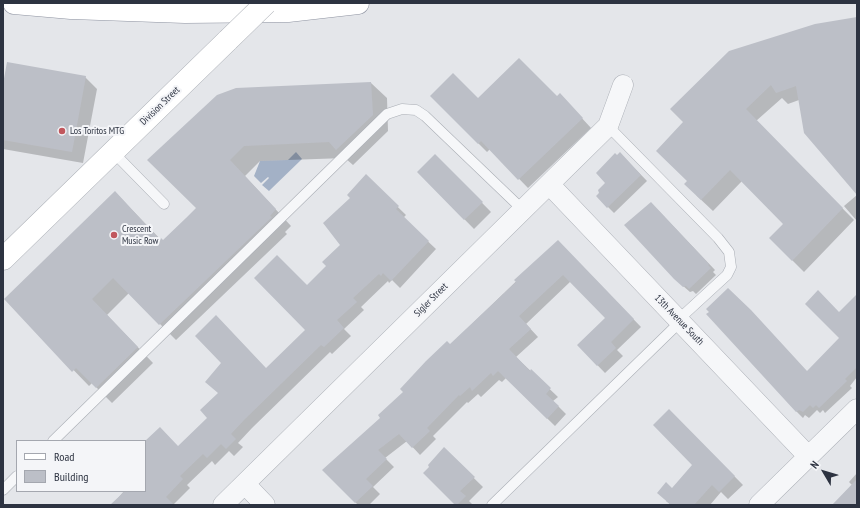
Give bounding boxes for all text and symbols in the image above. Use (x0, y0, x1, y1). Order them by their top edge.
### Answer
street label: Division Street (138, 84, 182, 128)
place label: Los Toritos MTG (70, 125, 124, 137)
marker: Los Toritos MTG (57, 126, 67, 136)
place label: Crescent Music Row (122, 223, 158, 246)
marker: Crescent Music Row (109, 230, 119, 240)
street label: Sigler Street (412, 281, 450, 319)
street label: 13th Avenue South (652, 292, 706, 348)
legend (16, 440, 146, 492)
text: Road (54, 449, 74, 464)
north arrow (804, 452, 844, 492)
text: N (807, 458, 822, 471)
text: Building (54, 469, 89, 484)

